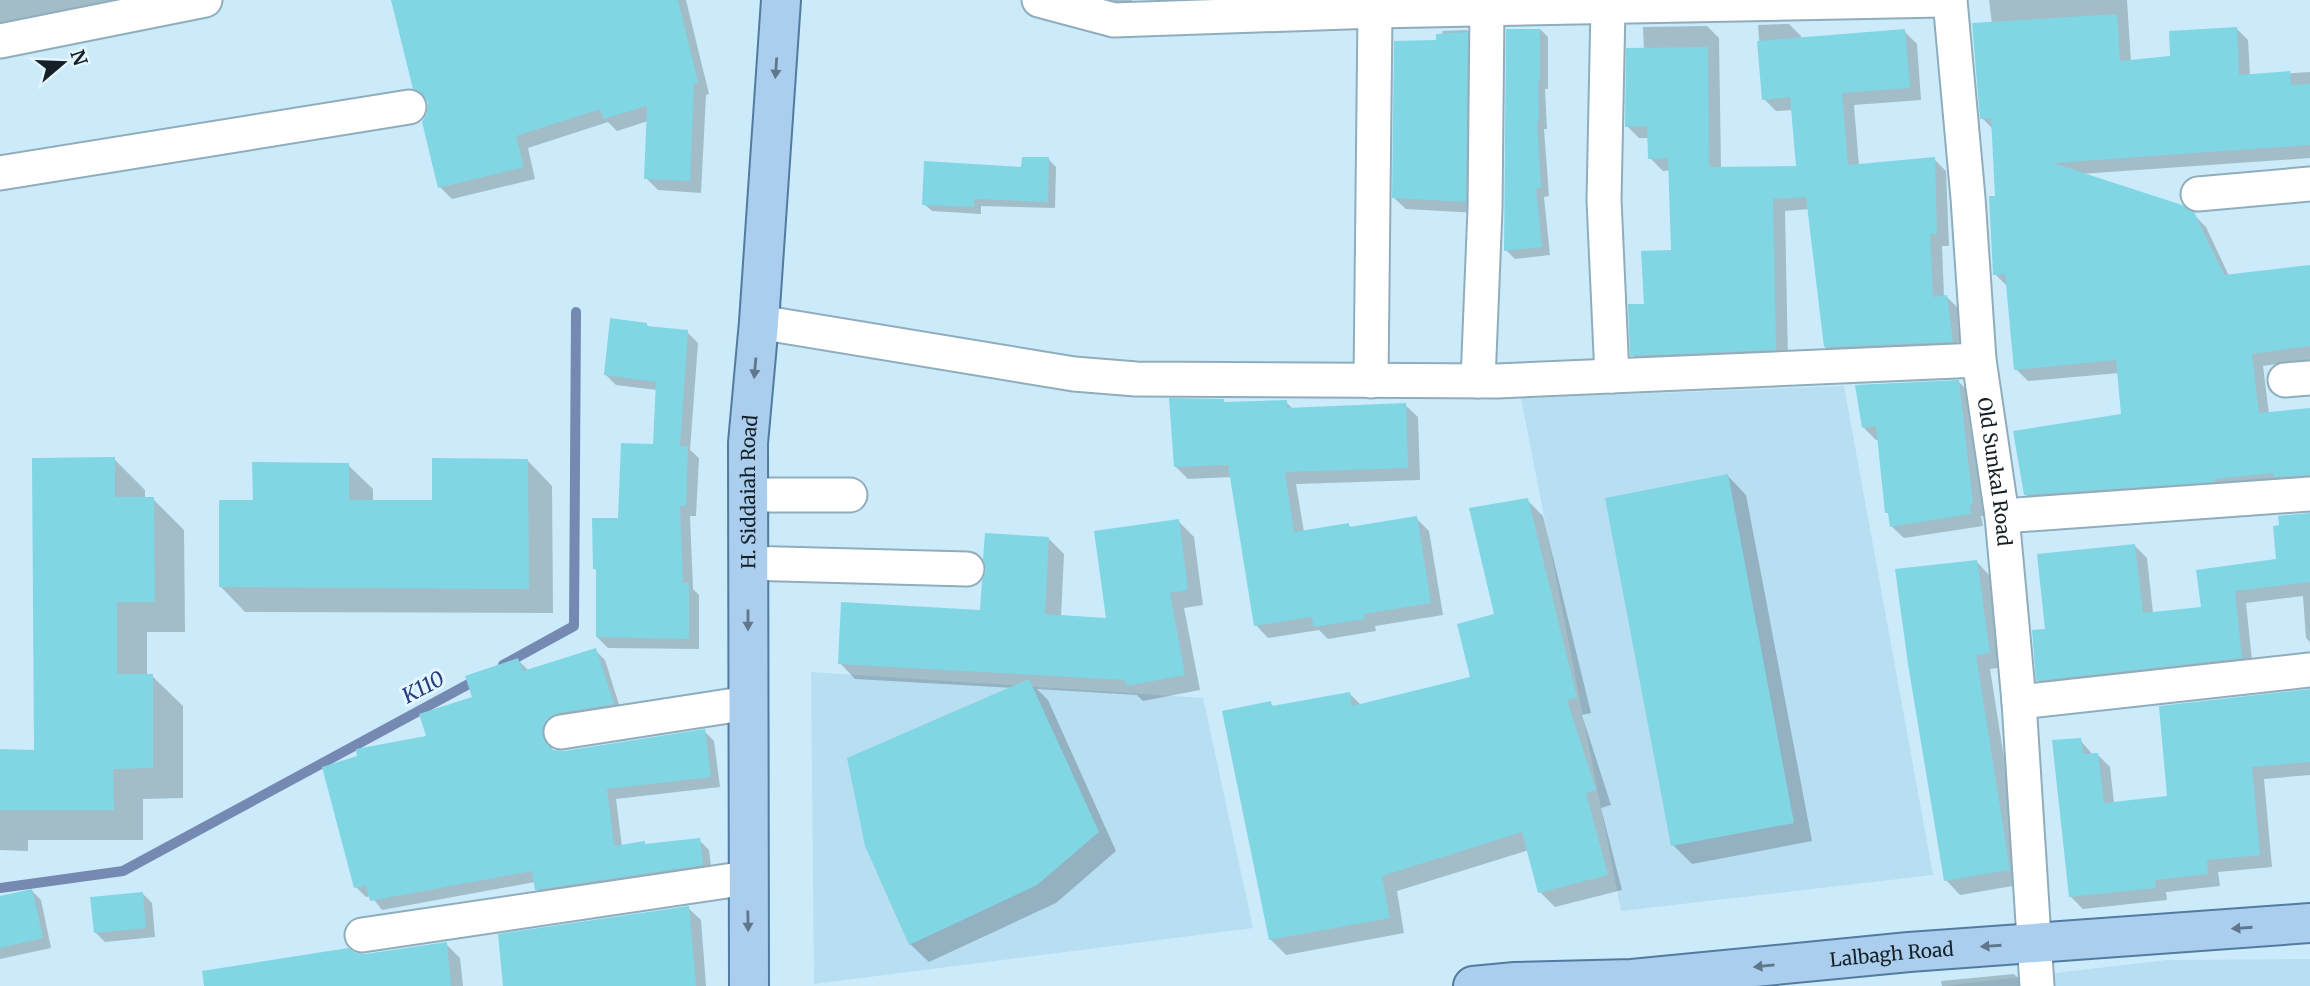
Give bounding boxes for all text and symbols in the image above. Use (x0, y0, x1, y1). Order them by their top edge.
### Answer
north arrow (28, 28, 98, 98)
text: N (65, 46, 93, 68)
one-way arrow (771, 57, 782, 79)
one-way arrow (749, 357, 760, 379)
street label: Old Sunkal Road (1973, 396, 2017, 547)
street label: H. Siddaiah Road (736, 414, 762, 569)
one-way arrow (742, 609, 754, 631)
water label: K110 (396, 665, 449, 710)
one-way arrow (742, 910, 754, 932)
one-way arrow (2231, 923, 2253, 934)
street label: Lalbagh Road (1828, 937, 1955, 972)
one-way arrow (1979, 941, 2001, 952)
one-way arrow (1753, 961, 1775, 972)

